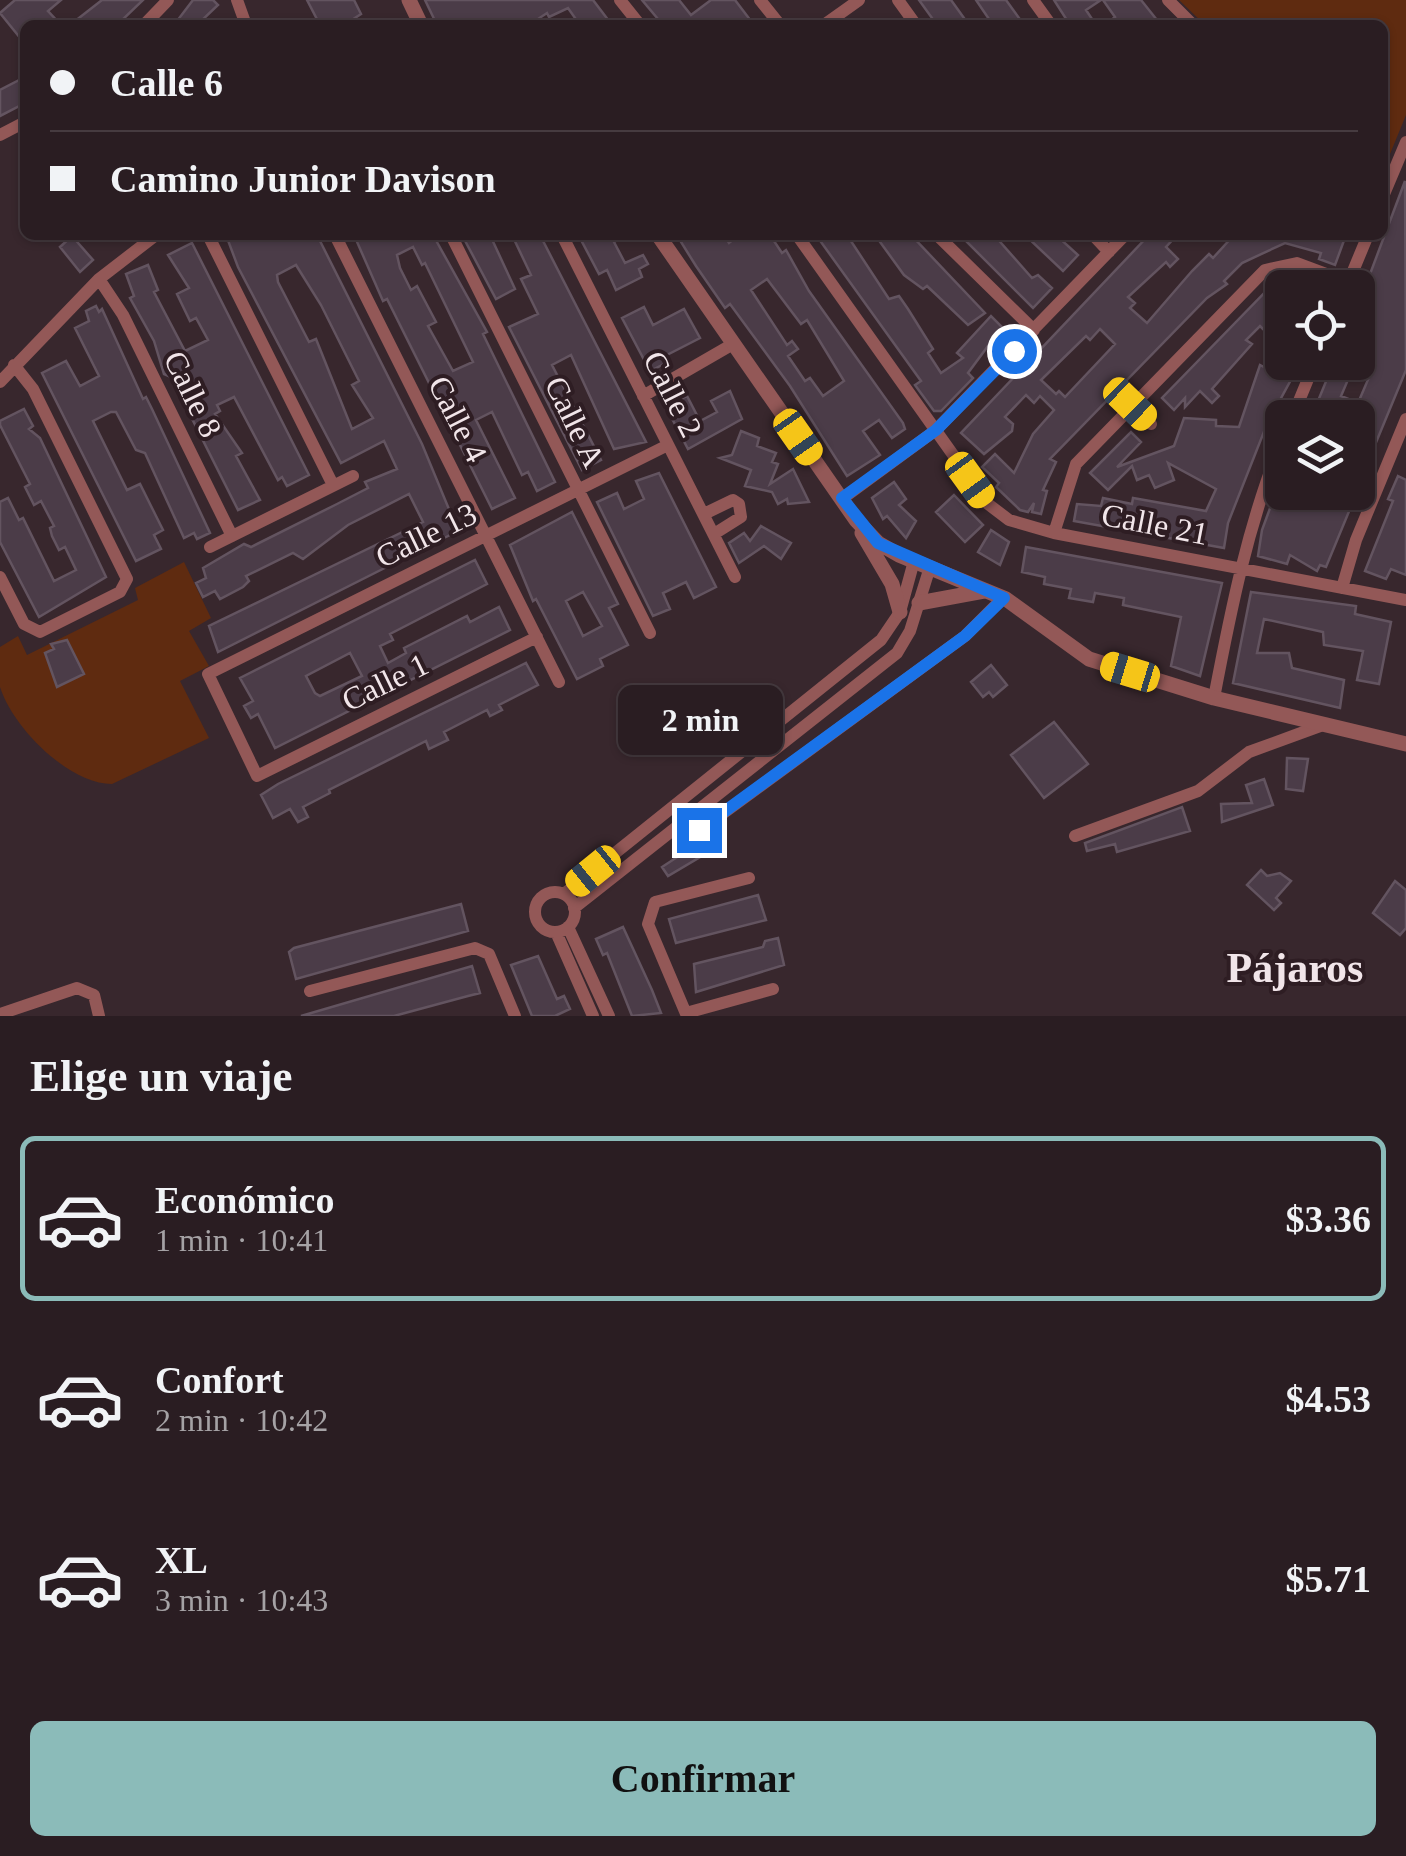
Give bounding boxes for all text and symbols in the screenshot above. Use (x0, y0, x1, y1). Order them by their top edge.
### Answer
text: Calle 6 (110, 62, 223, 104)
text: Camino Junior Davison (110, 158, 496, 200)
map controls (1265, 270, 1375, 510)
button: locate (1265, 270, 1375, 380)
route start (992, 329, 1037, 374)
street label: Calle 8 (157, 345, 229, 443)
street label: Calle 2 (636, 345, 710, 443)
street label: Calle 4 (421, 370, 495, 468)
street label: Calle A (538, 371, 612, 473)
car (1098, 372, 1162, 436)
button: layers (1265, 400, 1375, 510)
car (769, 404, 827, 470)
car (940, 447, 1000, 513)
street label: Calle 13 (370, 495, 482, 575)
street label: Calle 21 (1099, 496, 1211, 552)
street label: Calle 1 (336, 646, 434, 718)
car (1097, 649, 1163, 695)
callout: 2 min (616, 685, 782, 755)
text: 2 min (662, 702, 739, 738)
route end (677, 808, 722, 853)
car (560, 840, 626, 902)
district label: Pájaros (1227, 945, 1363, 991)
text: Elige un viaje (30, 1051, 293, 1101)
icon: car (35, 1174, 125, 1264)
text: Económico (155, 1179, 334, 1221)
text: $3.36 (1286, 1198, 1371, 1240)
text: 1 min · 10:41 (155, 1222, 328, 1258)
icon: car (35, 1354, 125, 1444)
text: Confort (155, 1359, 284, 1401)
text: $4.53 (1286, 1378, 1371, 1420)
text: 2 min · 10:42 (155, 1402, 328, 1438)
icon: car (35, 1534, 125, 1624)
text: XL (155, 1539, 208, 1581)
text: $5.71 (1286, 1558, 1371, 1600)
text: 3 min · 10:43 (155, 1582, 328, 1618)
button: Confirmar (30, 1721, 1376, 1836)

